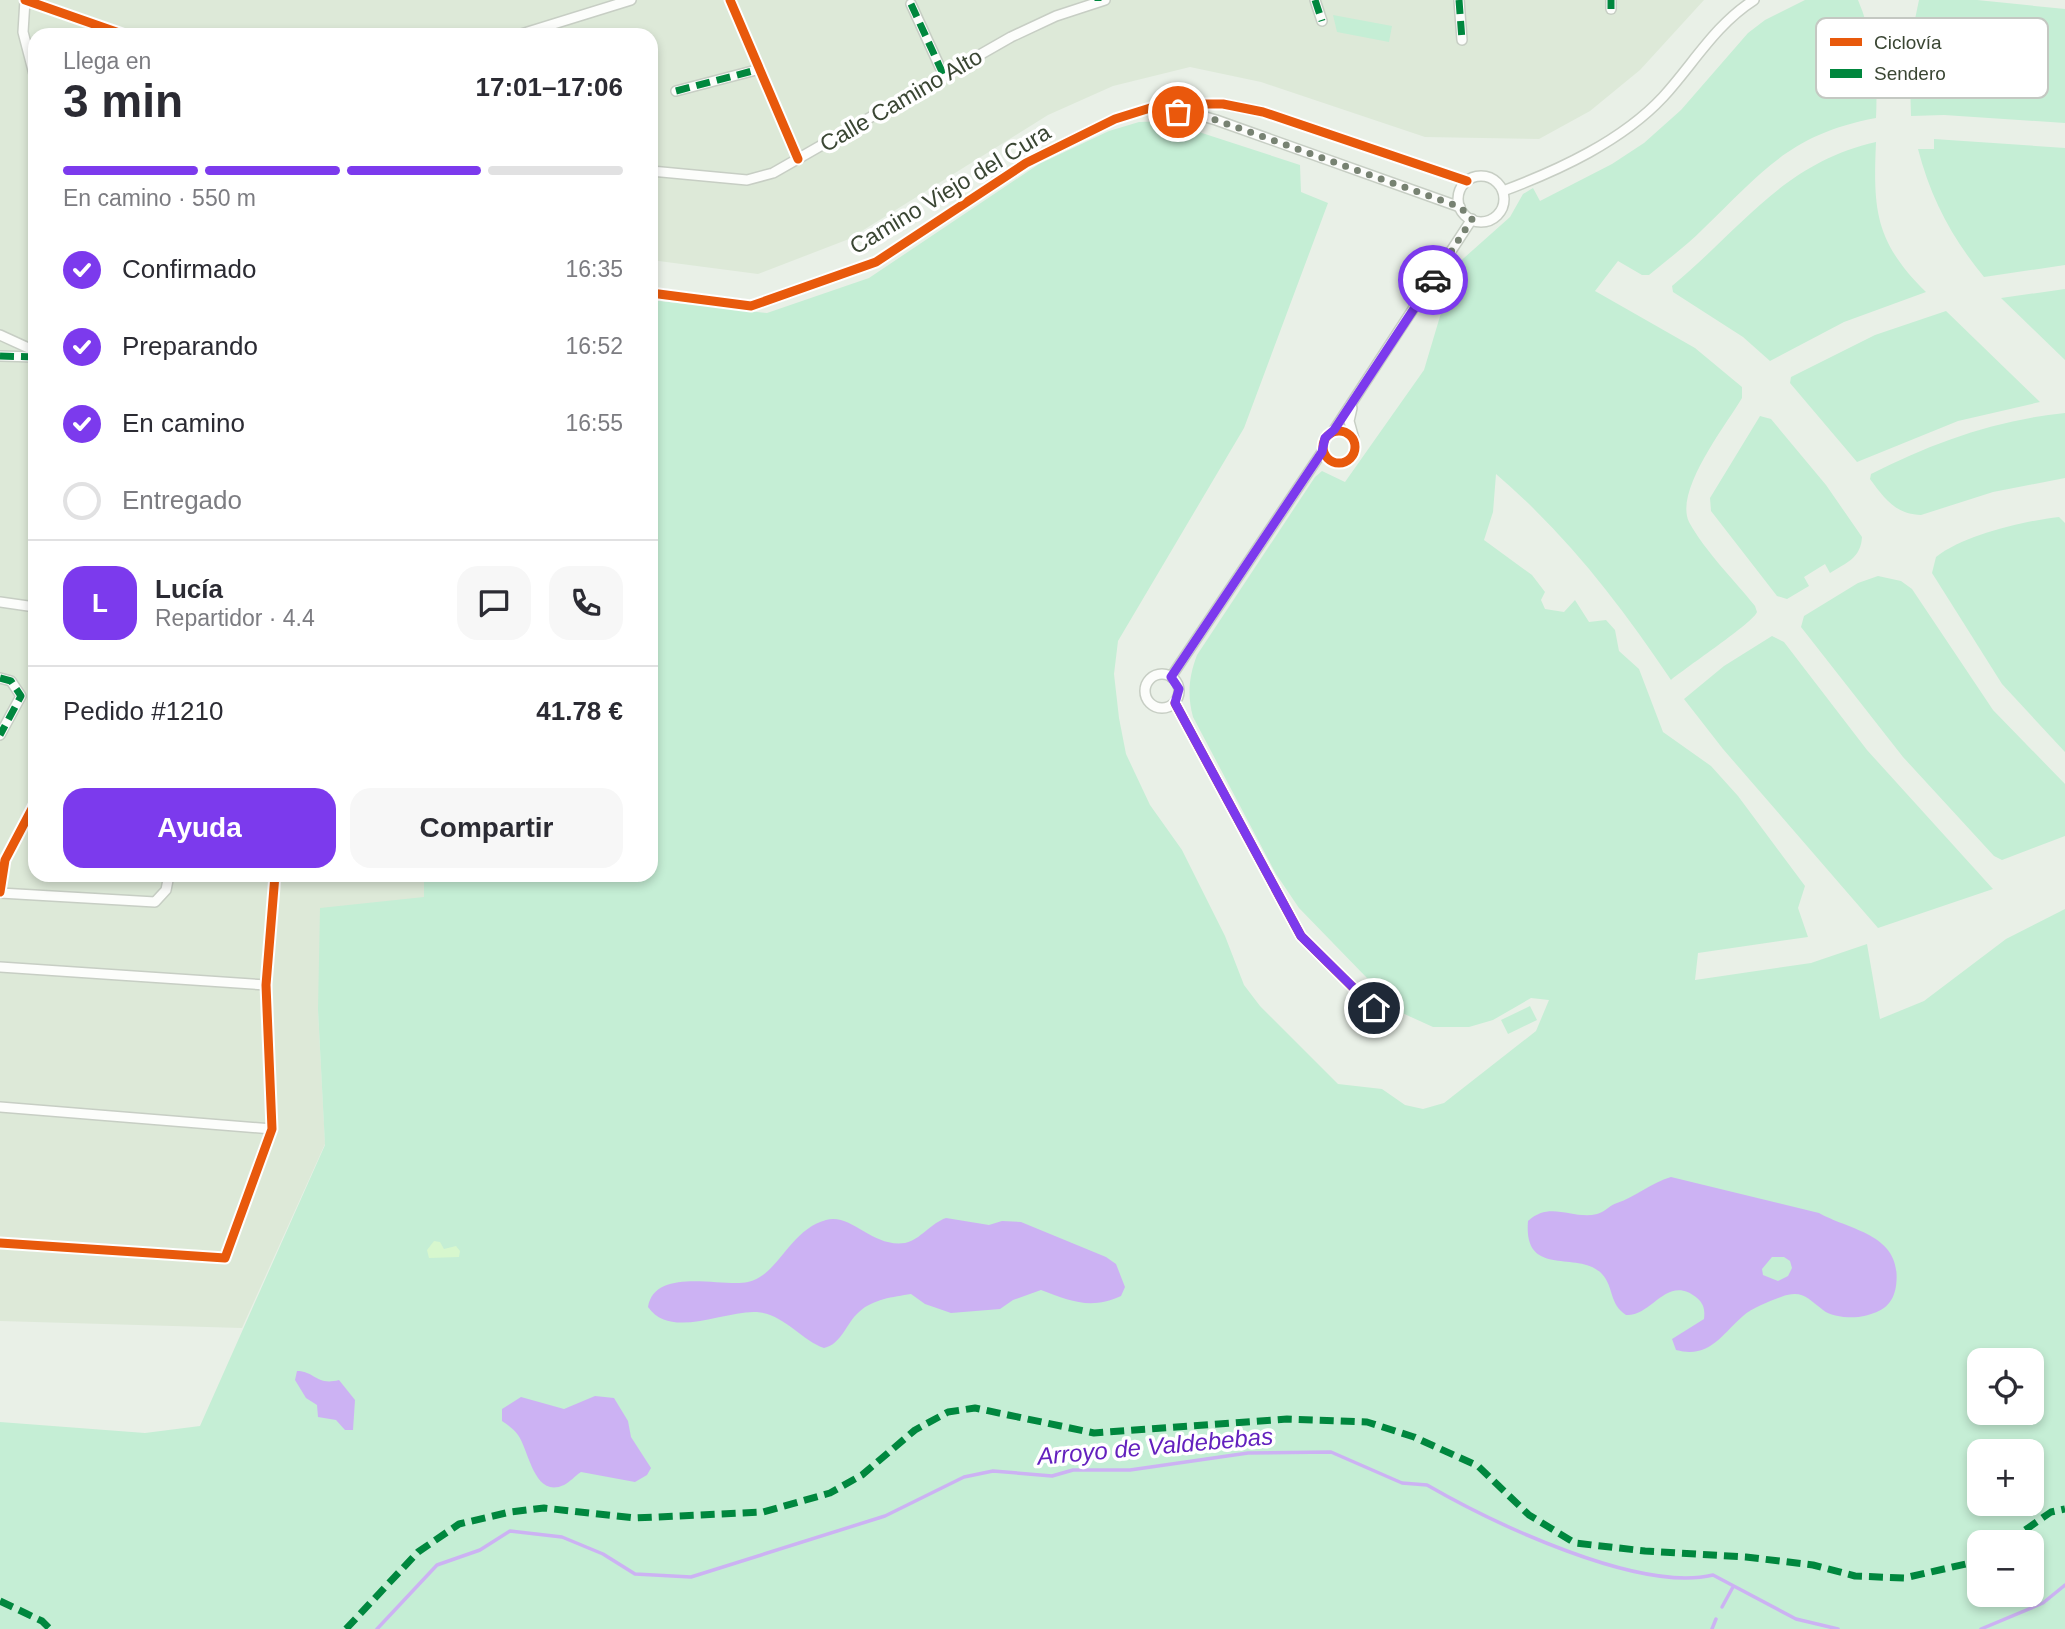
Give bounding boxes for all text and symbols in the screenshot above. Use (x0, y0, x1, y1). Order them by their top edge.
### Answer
legend (1816, 18, 2048, 98)
text: Ciclovía (1874, 32, 1942, 53)
street label: Calle Camino Alto (815, 43, 987, 157)
text: Llega en (63, 48, 151, 74)
text: Sendero (1874, 63, 1946, 84)
text: 17:01–17:06 (476, 72, 623, 102)
text: 3 min (63, 75, 183, 127)
pin (1148, 82, 1208, 142)
icon: bag (1159, 93, 1197, 131)
street label: Camino Viejo del Cura (845, 119, 1055, 259)
text: En camino · 550 m (63, 185, 256, 211)
courier (1398, 245, 1468, 315)
icon: check (63, 251, 101, 289)
text: Confirmado (122, 254, 256, 284)
text: 16:35 (565, 256, 623, 282)
icon: car (1414, 261, 1452, 299)
icon: check (63, 328, 101, 366)
text: Preparando (122, 331, 258, 361)
text: 16:52 (565, 333, 623, 359)
icon: check (63, 405, 101, 443)
text: En camino (122, 408, 245, 438)
text: 16:55 (565, 410, 623, 436)
text: Entregado (122, 485, 242, 515)
button: chat (457, 566, 531, 640)
button: phone (549, 566, 623, 640)
text: Lucía (155, 574, 223, 604)
text: L (92, 588, 108, 618)
text: Repartidor · 4.4 (155, 605, 315, 631)
text: Pedido #1210 (63, 696, 223, 726)
text: 41.78 € (536, 696, 623, 726)
button: Ayuda (63, 788, 336, 868)
button: Compartir (350, 788, 623, 868)
pin (1344, 978, 1404, 1038)
icon: home (1355, 989, 1393, 1027)
map controls (1967, 1348, 2044, 1607)
button: locate (1967, 1348, 2044, 1425)
water label: Arroyo de Valdebebas (1034, 1422, 1274, 1470)
button: + (1967, 1439, 2044, 1516)
button: − (1967, 1530, 2044, 1607)

